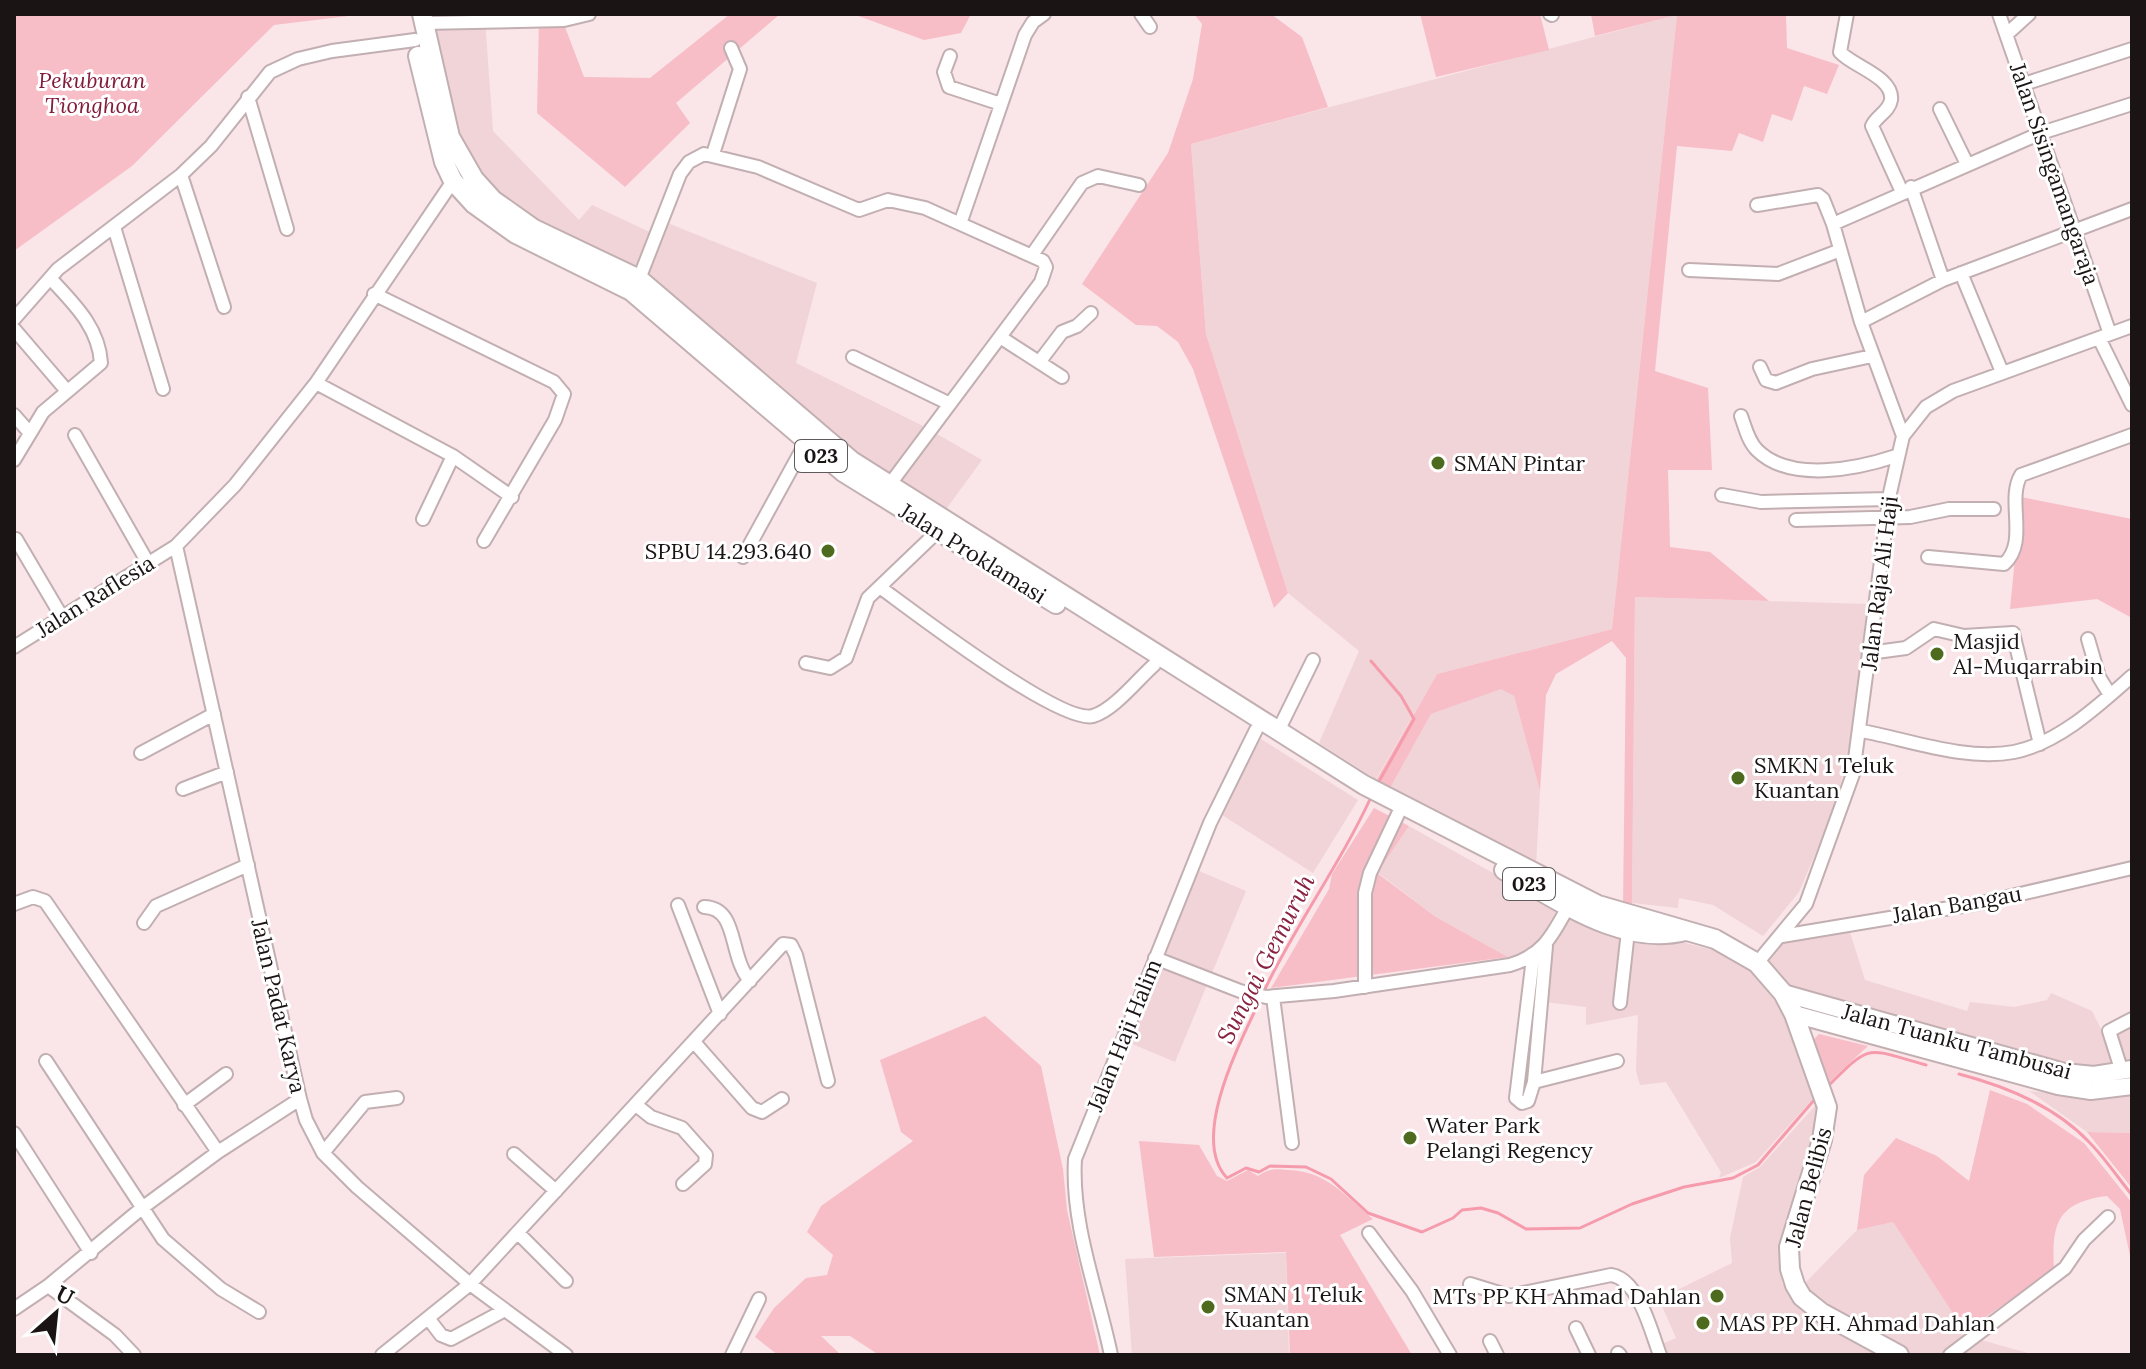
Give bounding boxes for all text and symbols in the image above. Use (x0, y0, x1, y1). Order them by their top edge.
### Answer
street label: Jalan Sisingamangaraja (2003, 58, 2106, 289)
park label: Pekuburan Tionghoa (38, 66, 146, 119)
road number: 023 (795, 440, 847, 472)
place label: SMAN Pintar (1454, 449, 1586, 477)
marker: SMAN Pintar (1429, 454, 1447, 472)
street label: Jalan Raja Ali Haji (1854, 494, 1904, 673)
street label: Jalan Proklamasi (894, 496, 1052, 609)
place label: SPBU 14.293.640 (645, 537, 812, 565)
marker: SPBU 14.293.640 (819, 542, 837, 560)
street label: Jalan Raflesia (30, 548, 159, 644)
place label: Masjid Al-Muqarrabin (1952, 627, 2103, 680)
marker: Masjid Al-Muqarrabin (1928, 645, 1946, 663)
place label: SMKN 1 Teluk Kuantan (1754, 751, 1894, 804)
marker: SMKN 1 Teluk Kuantan (1729, 769, 1747, 787)
road number: 023 (1503, 868, 1555, 900)
water label: Sungai Gemuruh (1210, 869, 1322, 1049)
street label: Jalan Bangau (1889, 879, 2024, 929)
street label: Jalan Padat Karya (245, 915, 313, 1096)
street label: Jalan Haji Halim (1080, 955, 1167, 1116)
street label: Jalan Tuanku Tambusai (1838, 997, 2075, 1085)
place label: Water Park Pelangi Regency (1426, 1111, 1593, 1164)
street label: Jalan Belibis (1778, 1124, 1837, 1251)
marker: Water Park Pelangi Regency (1401, 1129, 1419, 1147)
north arrow (16, 1273, 96, 1353)
text: U (51, 1279, 79, 1312)
place label: SMAN 1 Teluk Kuantan (1224, 1280, 1363, 1333)
place label: MTs PP KH Ahmad Dahlan (1433, 1282, 1701, 1310)
marker: MTs PP KH Ahmad Dahlan (1708, 1287, 1726, 1305)
marker: SMAN 1 Teluk Kuantan (1199, 1298, 1217, 1316)
place label: MAS PP KH. Ahmad Dahlan (1719, 1309, 1995, 1337)
marker: MAS PP KH. Ahmad Dahlan (1694, 1314, 1712, 1332)

